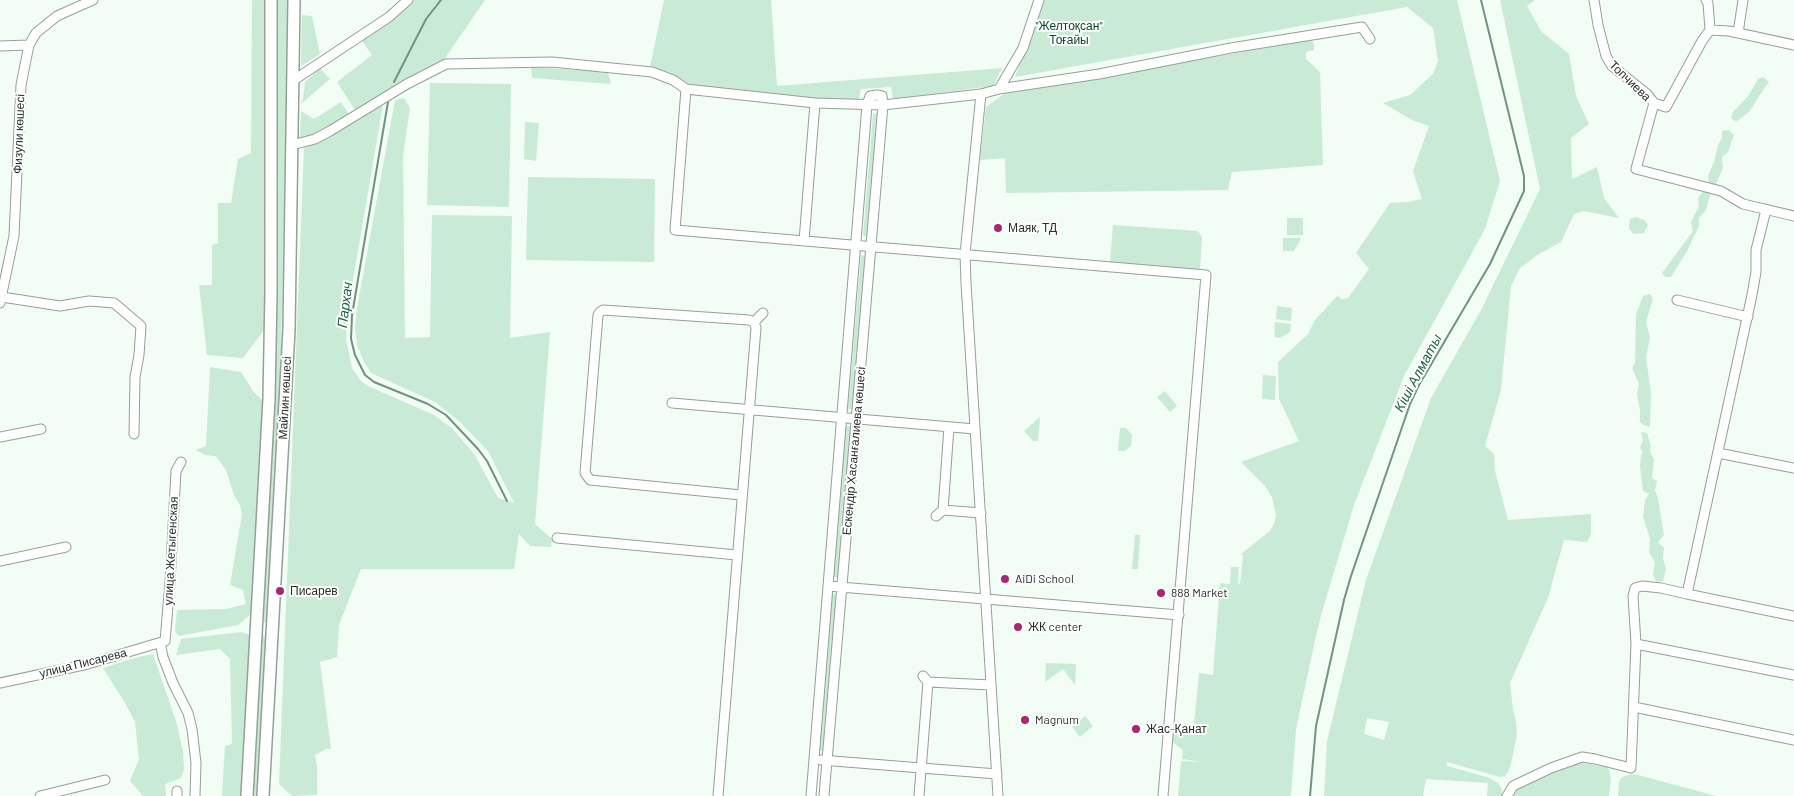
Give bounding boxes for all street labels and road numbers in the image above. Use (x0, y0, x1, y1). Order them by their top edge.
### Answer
street label: Топчиева (1606, 58, 1654, 104)
street label: Физули көшесі (10, 94, 28, 174)
street label: Майлин көшесі (276, 356, 294, 440)
street label: Ескендір Хасанғалиева көшесі (839, 366, 869, 536)
street label: улица Жетыгенская (161, 496, 181, 606)
street label: улица Писарева (38, 645, 128, 681)

